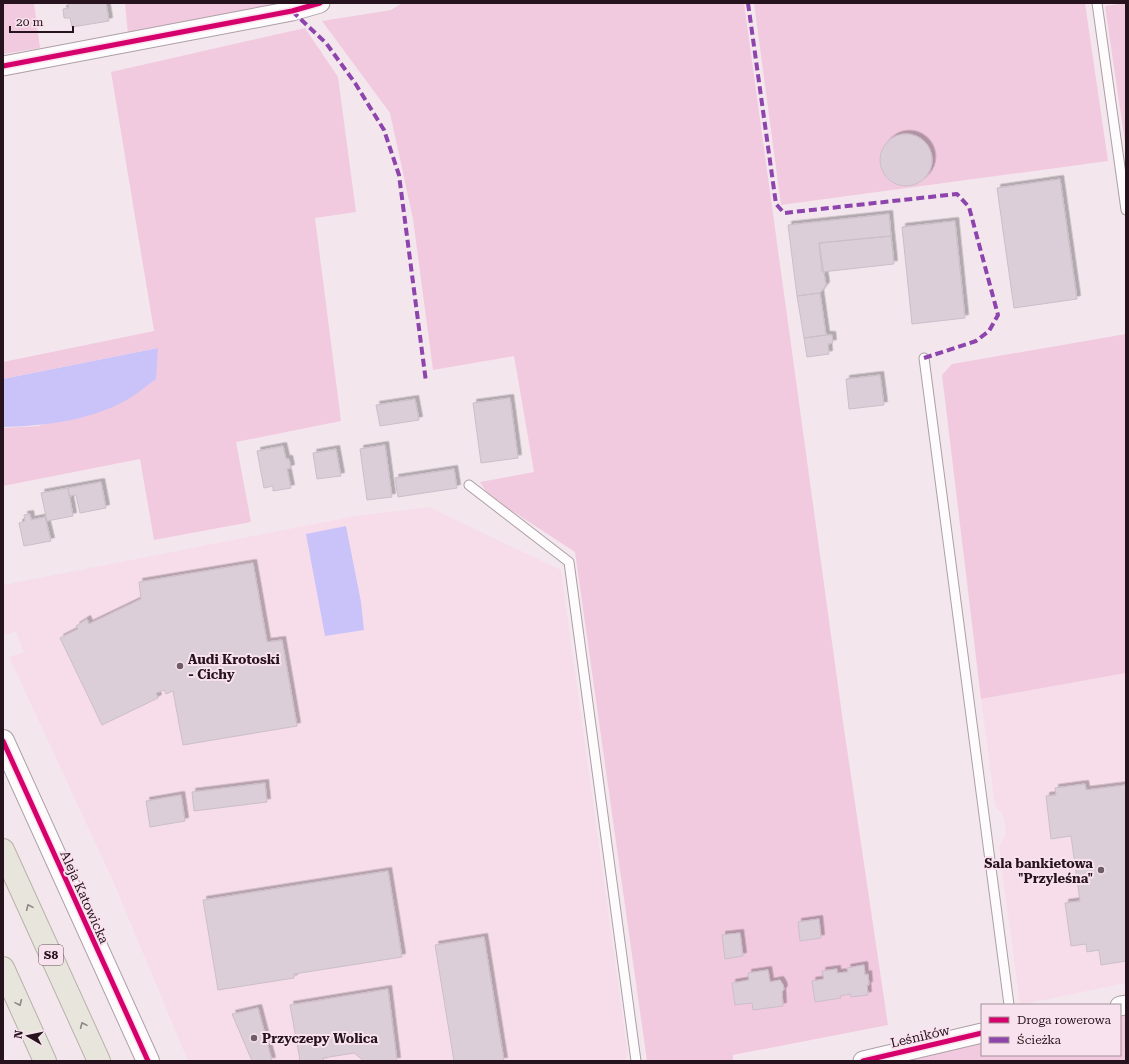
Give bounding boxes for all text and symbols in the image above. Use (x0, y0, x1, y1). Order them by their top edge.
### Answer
scale bar (10, 8, 73, 34)
text: 20 m (16, 15, 43, 29)
place label: Audi Krotoski - Cichy (188, 652, 281, 682)
marker: Audi Krotoski - Cichy (175, 661, 185, 671)
street label: Aleja Katowicka (57, 848, 112, 946)
place label: Sala bankietowa "Przyleśna" (984, 856, 1093, 886)
marker: Sala bankietowa "Przyleśna" (1096, 865, 1106, 875)
one-way arrow (26, 904, 34, 912)
road number: S8 (39, 945, 63, 965)
one-way arrow (14, 999, 22, 1007)
legend (981, 1004, 1121, 1056)
text: Droga rowerowa (1017, 1013, 1111, 1027)
north arrow (8, 1016, 48, 1056)
one-way arrow (80, 1022, 88, 1030)
street label: Leśników (889, 1022, 951, 1051)
text: N (12, 1029, 26, 1040)
place label: Przyczepy Wolica (262, 1031, 378, 1046)
marker: Przyczepy Wolica (249, 1033, 259, 1043)
text: Ścieżka (1017, 1033, 1062, 1047)

